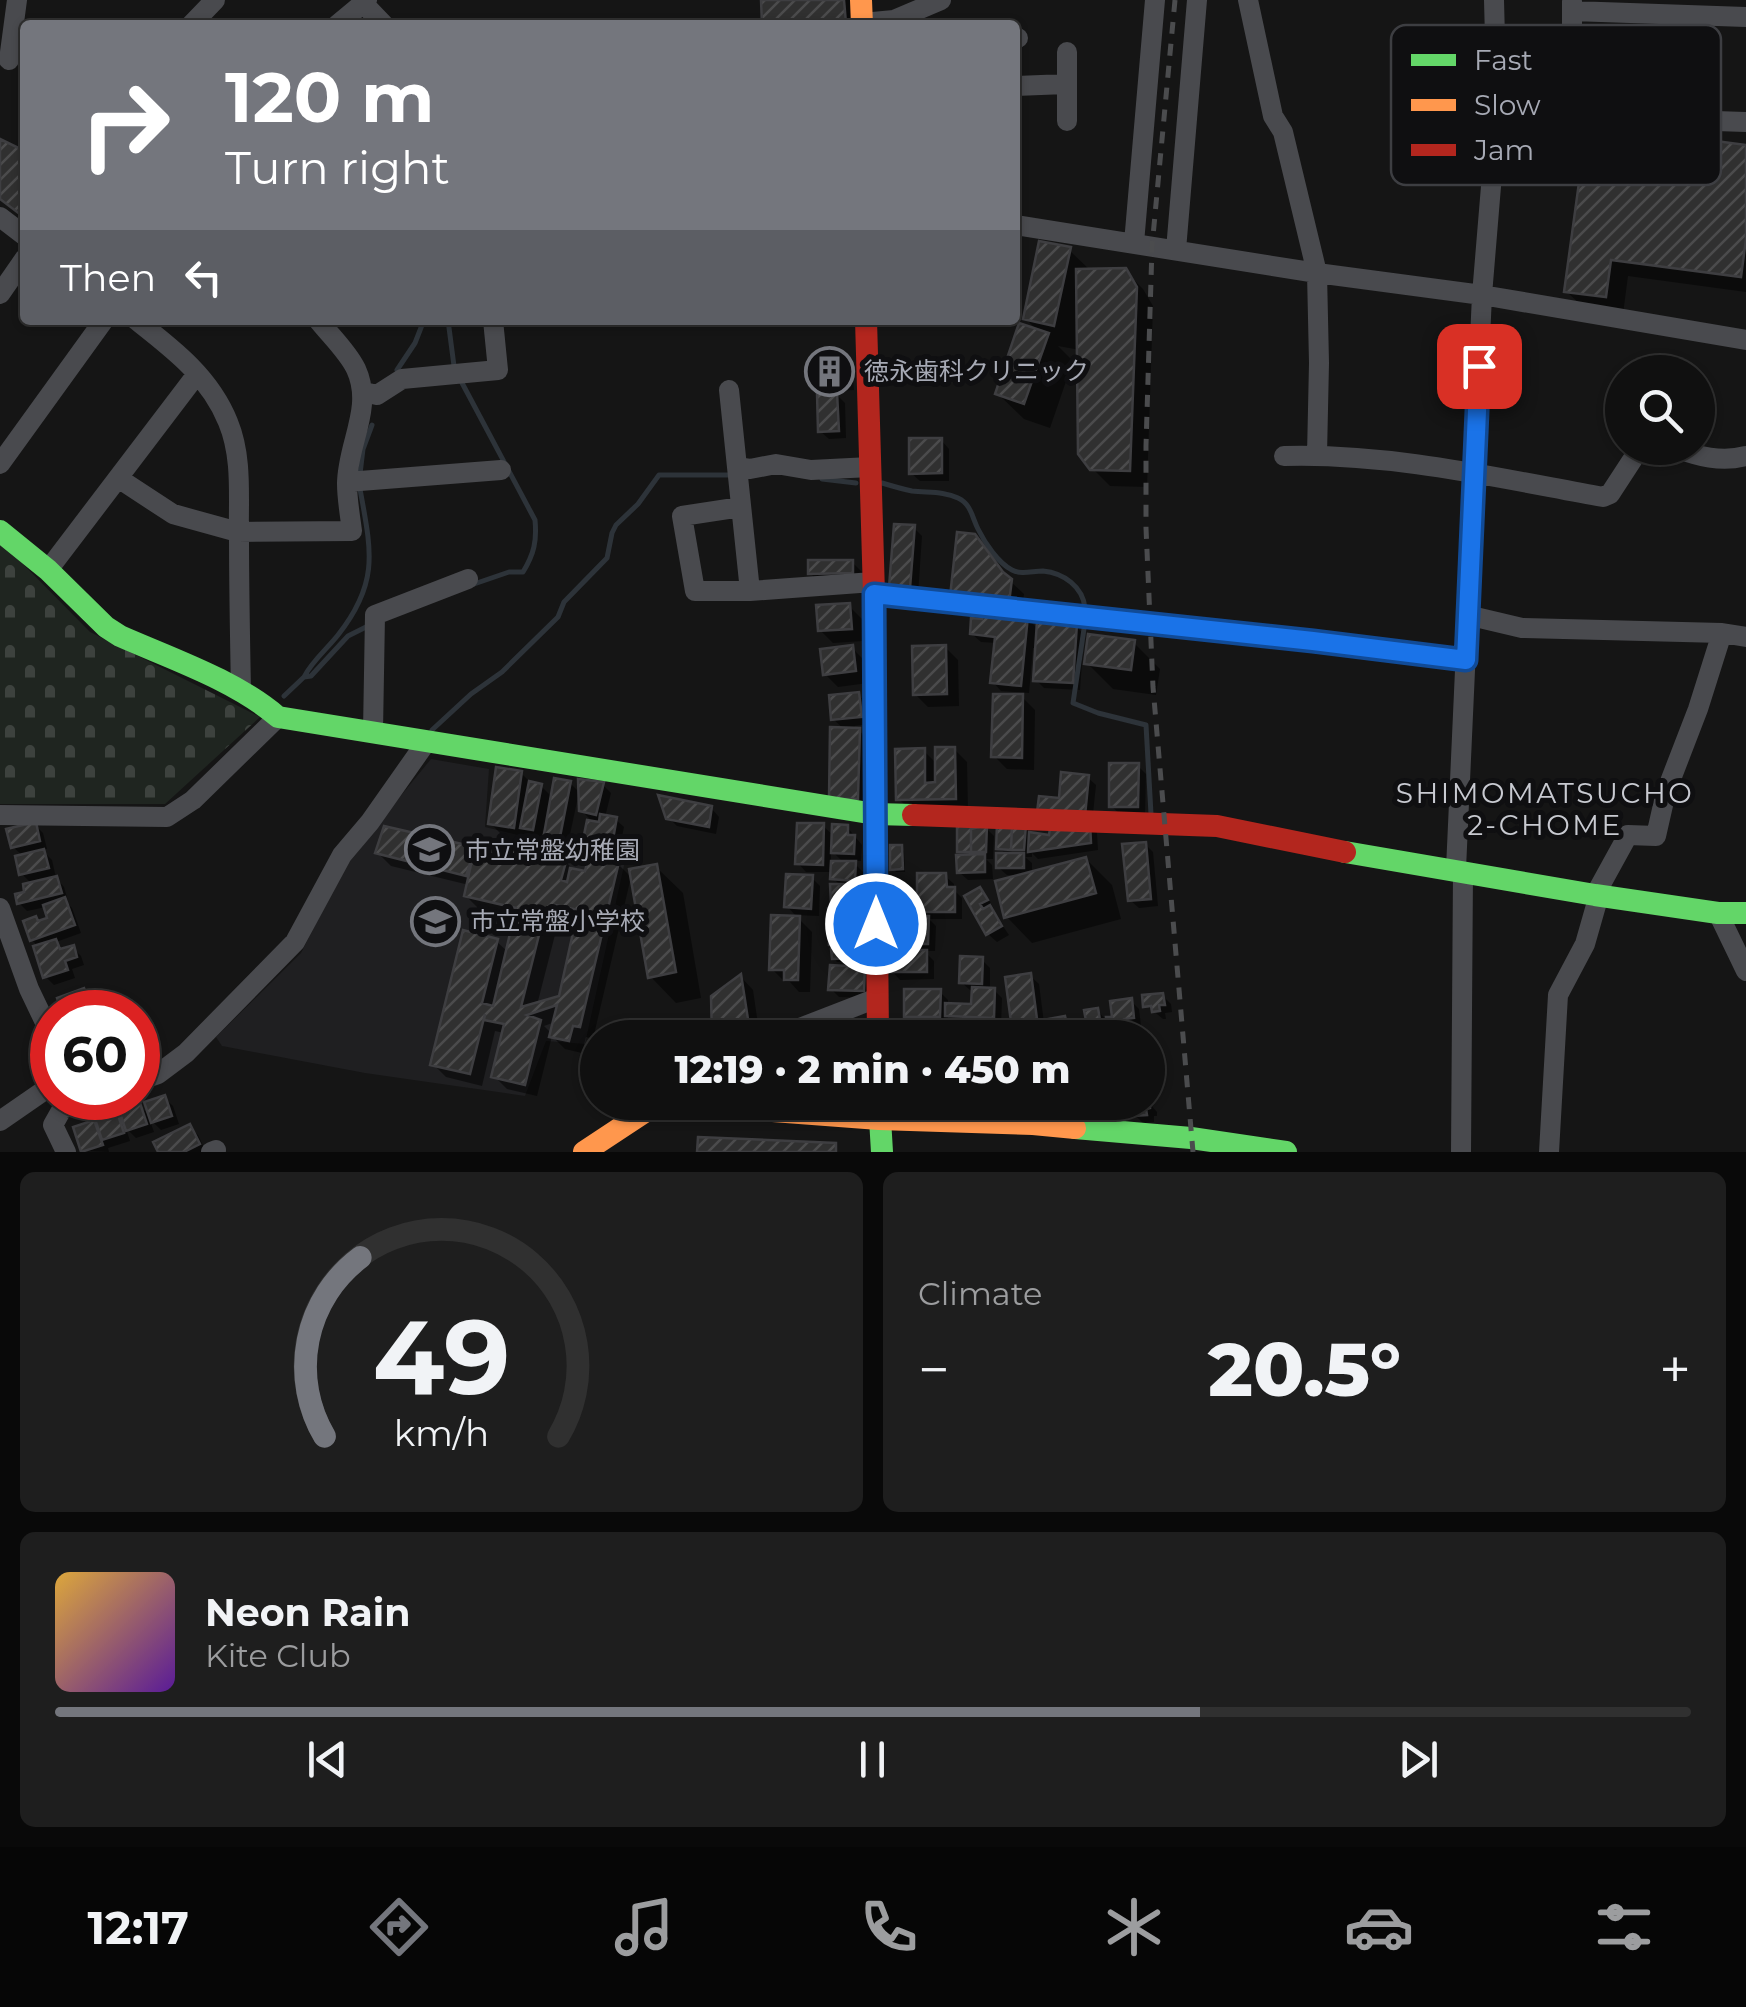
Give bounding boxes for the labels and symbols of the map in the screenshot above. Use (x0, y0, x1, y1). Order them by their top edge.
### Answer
legend (1391, 25, 1721, 185)
text: Fast (1474, 43, 1533, 77)
text: Slow (1474, 88, 1541, 122)
text: Jam (1473, 133, 1534, 167)
pin (1437, 324, 1522, 409)
building icon: 徳永歯科クリニック (803, 345, 855, 397)
place label: 徳永歯科クリニック (864, 356, 1089, 386)
district label: SHIMOMATSUCHO 2-CHOME (1396, 776, 1694, 842)
school or university icon: 市立常盤幼稚園 (404, 824, 456, 876)
place label: 市立常盤幼稚園 (465, 835, 640, 865)
position arrow (824, 872, 928, 976)
school or university icon: 市立常盤小学校 (409, 895, 461, 947)
place label: 市立常盤小学校 (470, 906, 645, 936)
speed limit sign: 60 (30, 990, 160, 1120)

